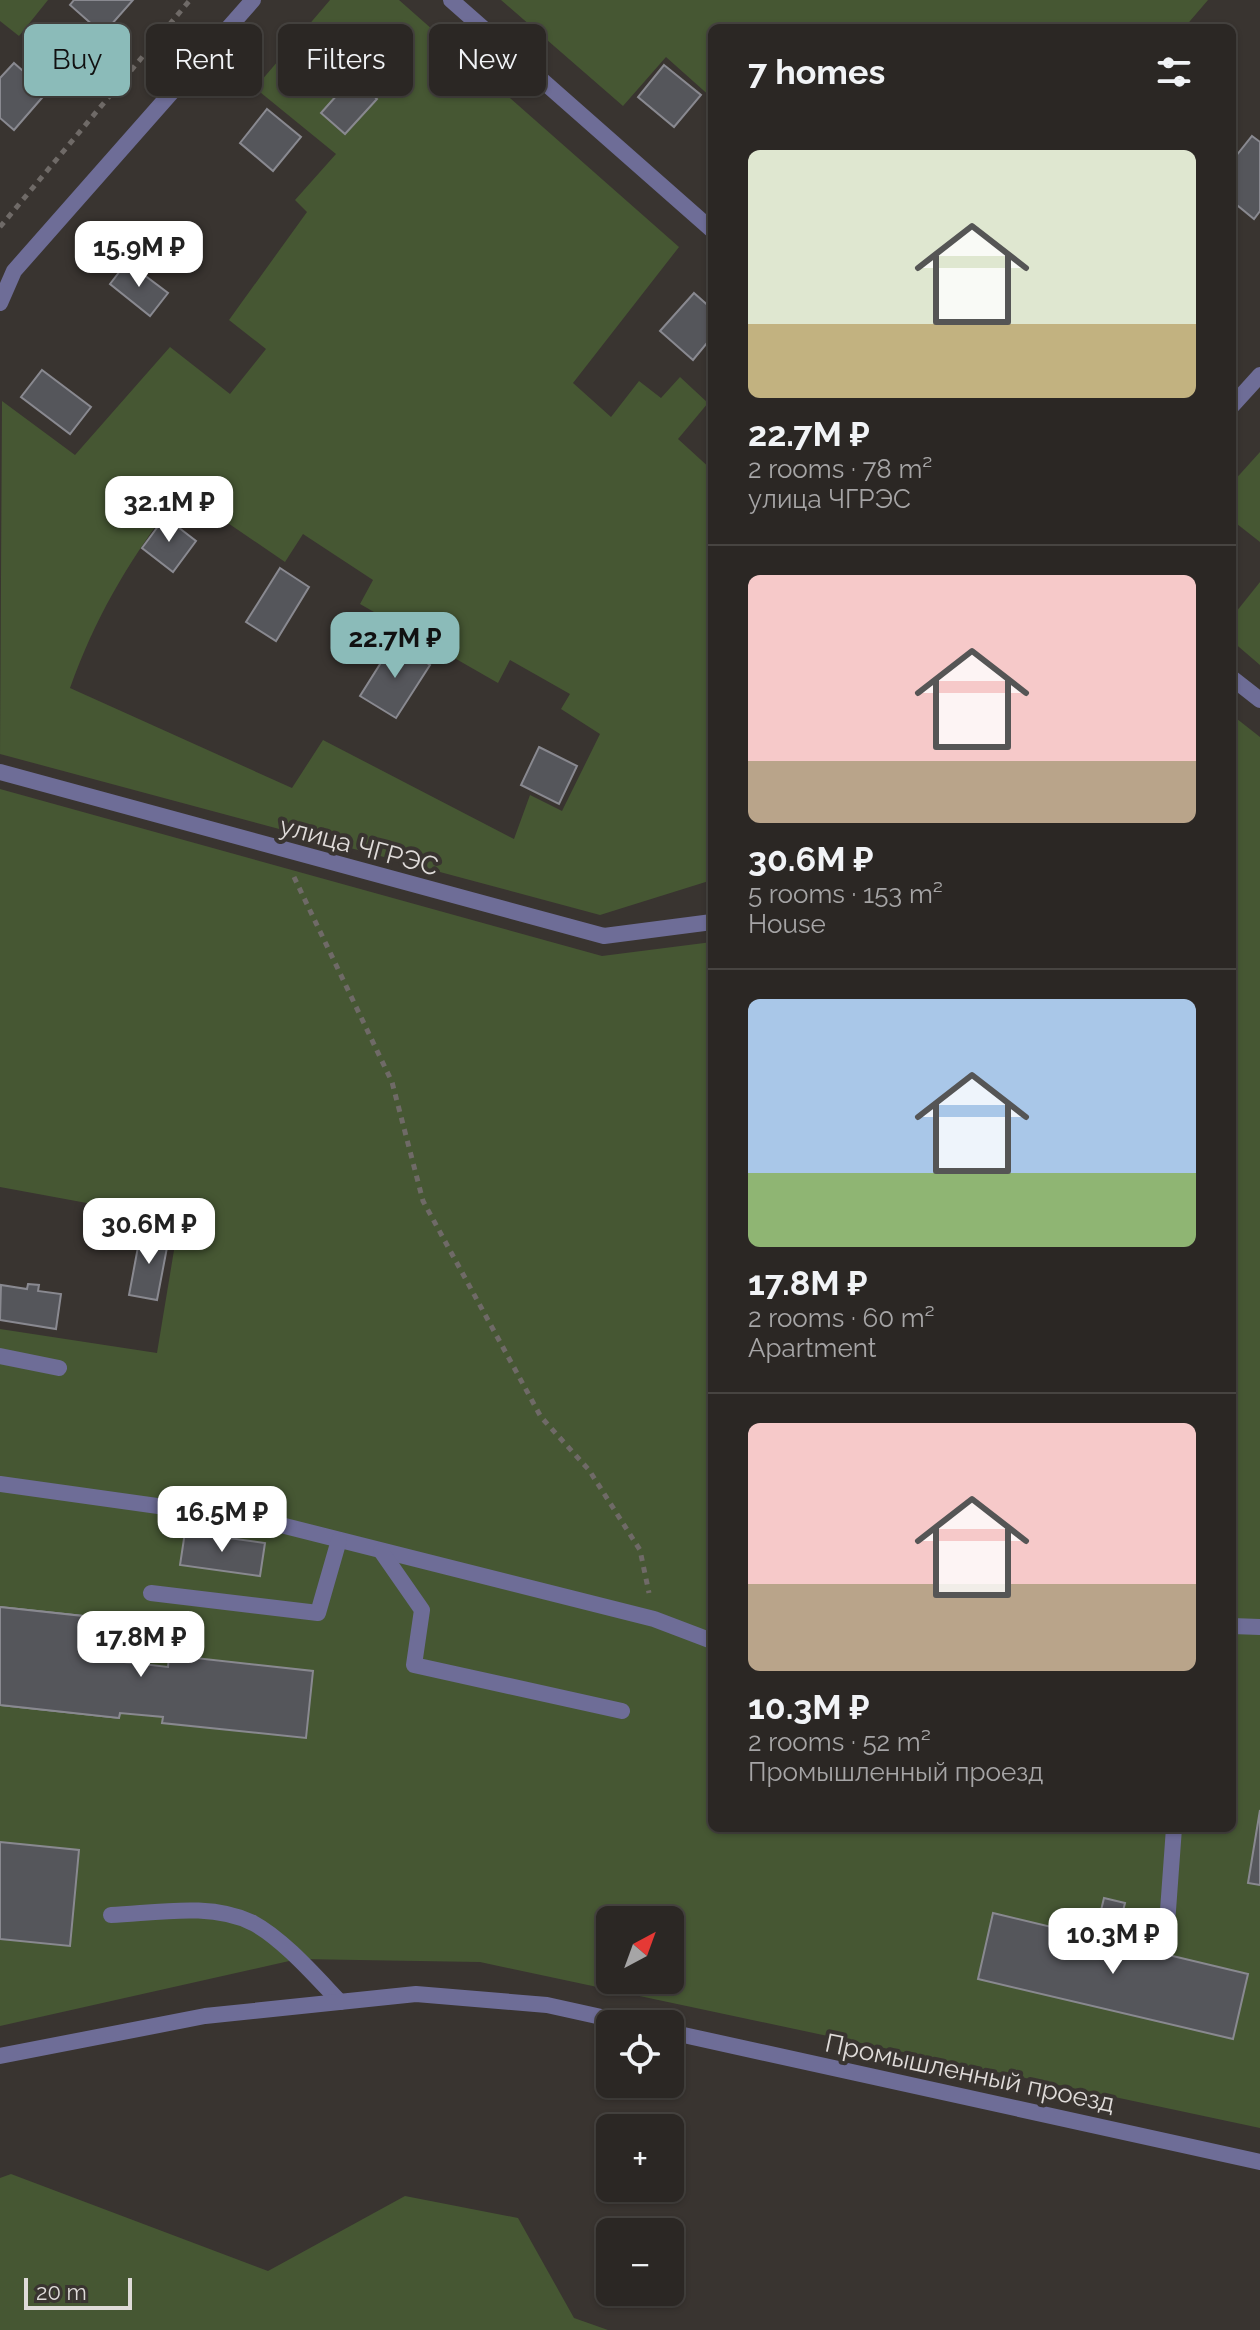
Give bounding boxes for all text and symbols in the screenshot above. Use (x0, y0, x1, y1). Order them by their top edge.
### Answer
chip: Buy (24, 24, 130, 96)
chip: Rent (146, 24, 262, 96)
chip: Filters (278, 24, 413, 96)
chip: New (429, 24, 546, 96)
icon: filters (1152, 50, 1196, 94)
text: 7 homes (748, 52, 885, 92)
icon: home (900, 202, 1044, 346)
pin: 15.9M ₽ (65, 221, 213, 289)
text: 15.9M ₽ (93, 232, 185, 262)
text: 22.7M ₽ (748, 414, 870, 454)
text: 2 rooms · 78 m² (748, 454, 932, 484)
pin: 32.1M ₽ (95, 476, 243, 544)
text: улица ЧГРЭС (748, 484, 911, 514)
text: 32.1M ₽ (123, 487, 215, 517)
pin: 22.7M ₽ (321, 612, 469, 680)
text: 22.7M ₽ (348, 623, 442, 653)
icon: home (900, 627, 1044, 771)
street label: улица ЧГРЭС (276, 810, 442, 882)
text: 30.6M ₽ (748, 839, 873, 879)
text: 5 rooms · 153 m² (748, 879, 943, 909)
text: House (748, 909, 826, 939)
icon: home (900, 1051, 1044, 1195)
pin: 30.6M ₽ (75, 1198, 223, 1266)
text: 30.6M ₽ (101, 1209, 197, 1239)
text: 17.8M ₽ (748, 1263, 868, 1303)
text: 2 rooms · 60 m² (748, 1303, 935, 1333)
text: Apartment (748, 1333, 877, 1363)
icon: home (900, 1475, 1044, 1619)
pin: 16.5M ₽ (148, 1486, 296, 1554)
text: 16.5M ₽ (176, 1497, 268, 1527)
pin: 17.8M ₽ (67, 1611, 215, 1679)
text: 17.8M ₽ (95, 1622, 187, 1652)
text: 10.3M ₽ (748, 1687, 870, 1727)
text: 2 rooms · 52 m² (748, 1727, 931, 1757)
text: Промышленный проезд (748, 1757, 1043, 1787)
north arrow (596, 1906, 684, 1994)
map controls (596, 1906, 684, 2306)
pin: 10.3M ₽ (1039, 1908, 1187, 1976)
text: 10.3M ₽ (1066, 1919, 1160, 1949)
button: locate (596, 2010, 684, 2098)
street label: Промышленный проезд (822, 2028, 1118, 2118)
button: + (596, 2114, 684, 2202)
button: − (596, 2218, 684, 2306)
scale bar (24, 2274, 132, 2310)
text: 20 m (36, 2279, 87, 2305)

